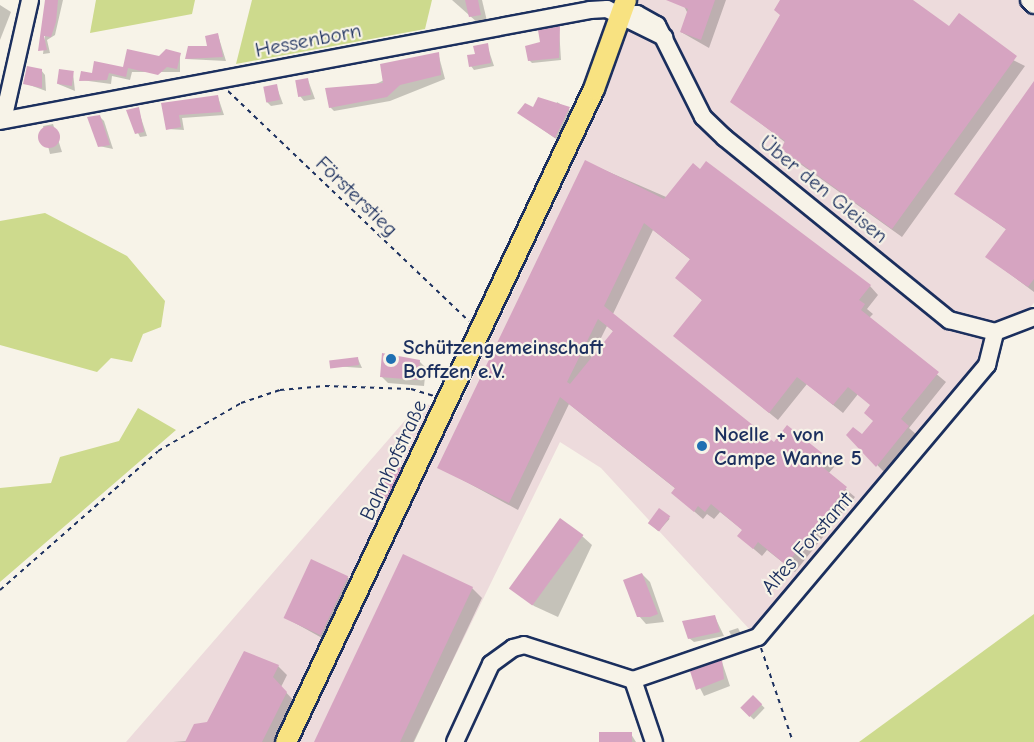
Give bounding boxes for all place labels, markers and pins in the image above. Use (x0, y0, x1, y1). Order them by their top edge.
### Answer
place label: Schützengemeinschaft Boffzen e.V. (403, 334, 603, 384)
marker: Schützengemeinschaft Boffzen e.V. (384, 352, 398, 366)
place label: Noelle + von Campe Wanne 5 (714, 421, 862, 471)
marker: Noelle + von Campe Wanne 5 (695, 439, 709, 453)

